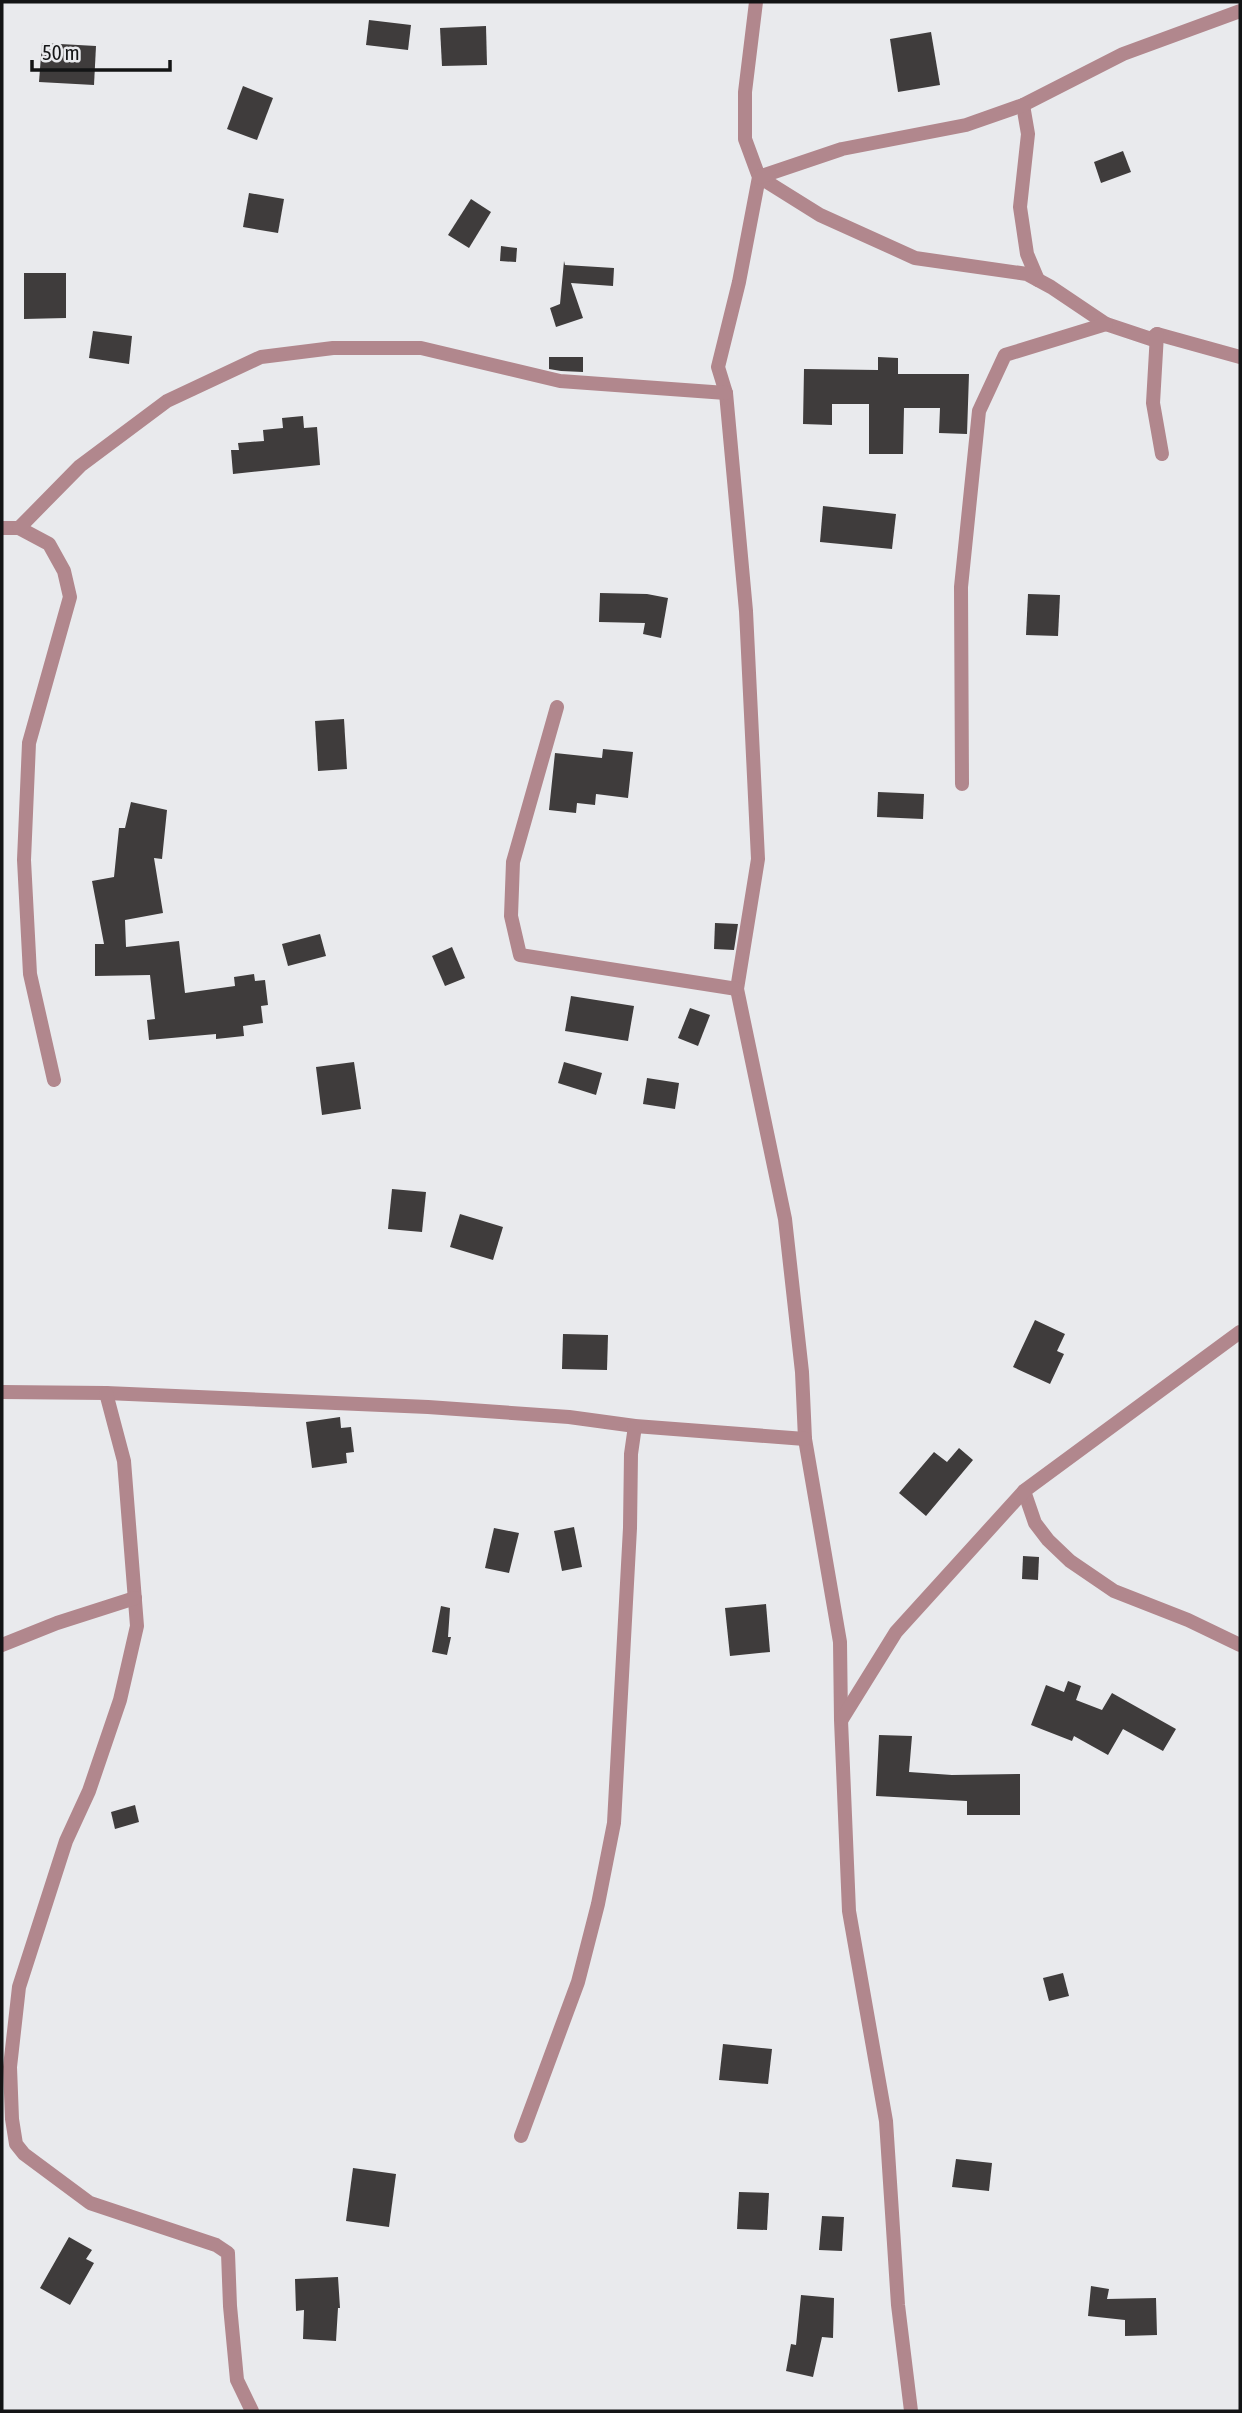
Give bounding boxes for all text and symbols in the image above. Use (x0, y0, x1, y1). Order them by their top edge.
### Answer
scale bar (32, 28, 170, 72)
text: 50 m (42, 40, 80, 64)

